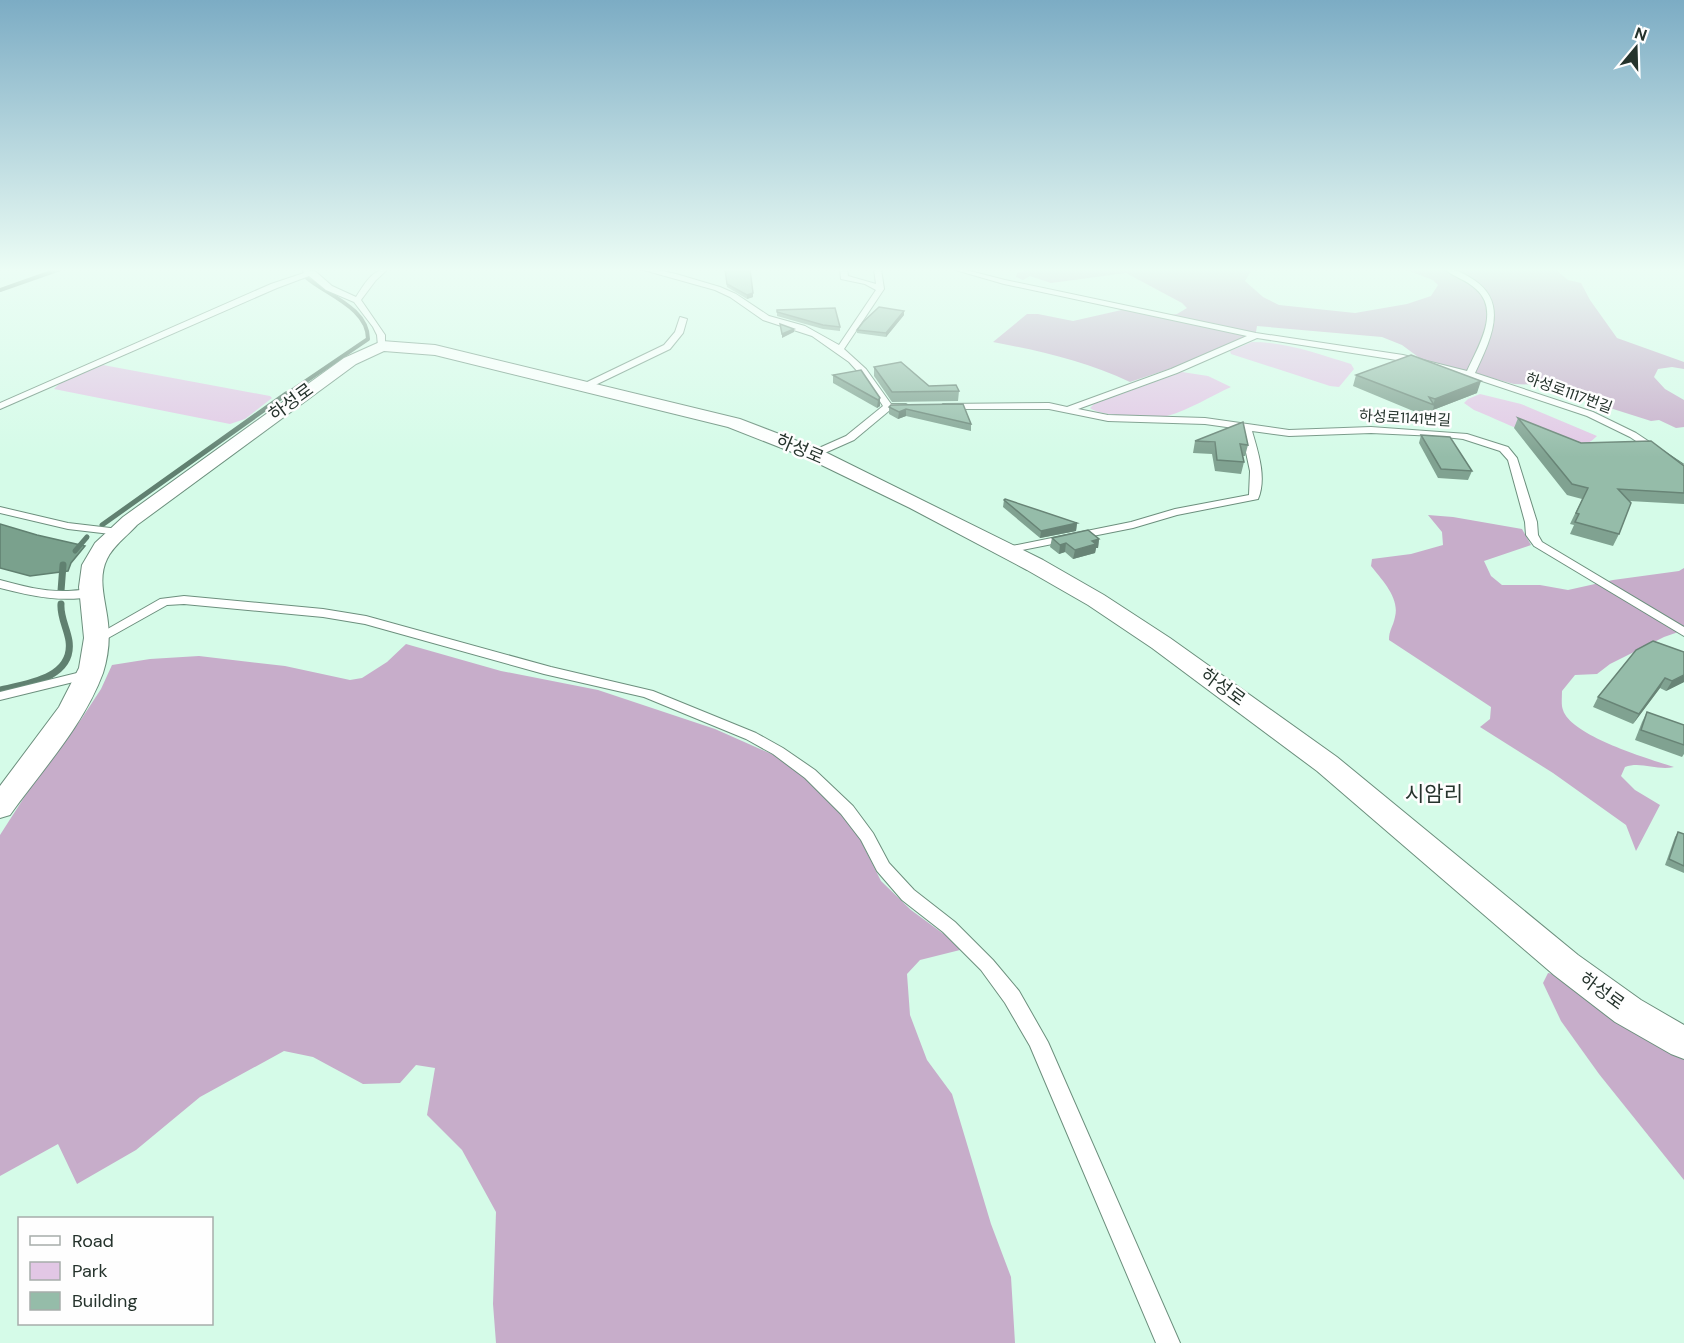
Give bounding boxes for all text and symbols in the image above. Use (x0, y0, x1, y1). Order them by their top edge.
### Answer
north arrow (1606, 18, 1666, 78)
text: N (1632, 22, 1650, 46)
street label: 하성로1117번길 (1523, 368, 1615, 418)
street label: 하성로 (264, 378, 318, 426)
street label: 하성로1141번길 (1358, 406, 1452, 430)
street label: 하성로 (772, 428, 828, 470)
street label: 하성로 (1196, 663, 1250, 711)
district label: 시암리 (1405, 780, 1463, 808)
street label: 하성로 (1575, 967, 1629, 1015)
legend (18, 1217, 213, 1325)
text: Road (72, 1229, 114, 1253)
text: Park (72, 1259, 108, 1283)
text: Building (72, 1289, 137, 1313)

